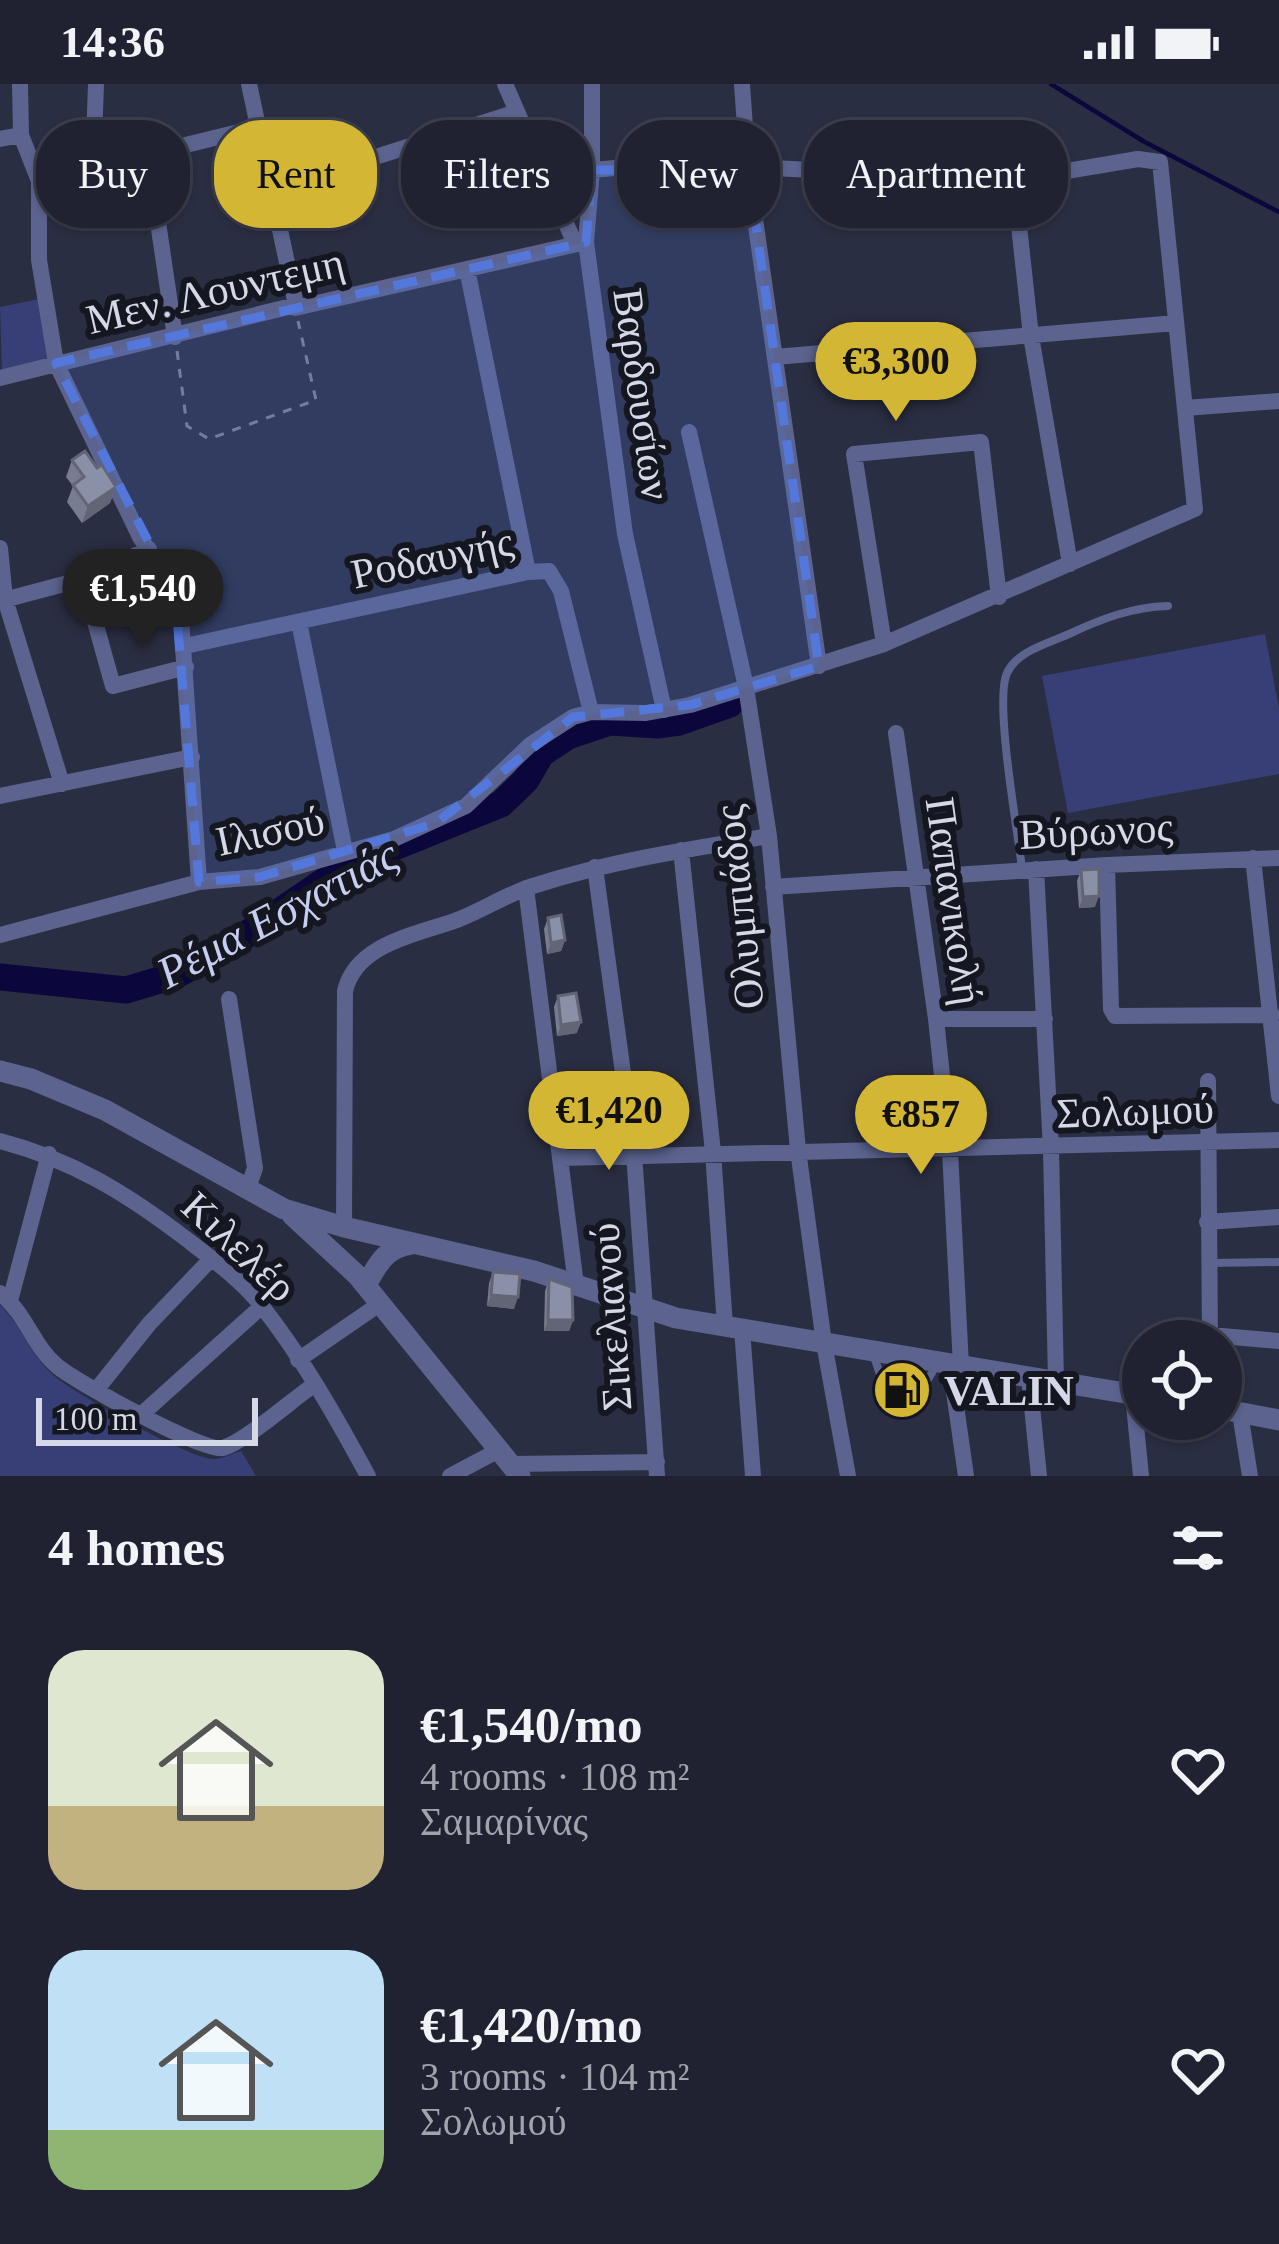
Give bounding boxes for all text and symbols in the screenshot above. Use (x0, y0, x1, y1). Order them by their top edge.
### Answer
text: 14:36 (60, 17, 165, 67)
chip: Buy (36, 120, 190, 228)
chip: Rent (214, 120, 377, 228)
chip: Filters (401, 120, 593, 228)
chip: New (617, 120, 780, 228)
chip: Apartment (804, 120, 1068, 228)
street label: Μεν. Λουντεμη (82, 239, 348, 343)
street label: Βαρδουσίων (604, 285, 680, 503)
pin: €3,300 (798, 322, 994, 424)
text: €3,300 (842, 339, 950, 382)
street label: Ροδαυγής (347, 518, 518, 598)
pin: €1,540 (45, 549, 241, 651)
text: €1,540 (89, 566, 197, 609)
street label: Παπανικολή (917, 794, 991, 1008)
street label: Ιλισού (212, 797, 329, 865)
street label: Ολυμπιάδος (705, 802, 773, 1011)
street label: Βύρωνος (1018, 804, 1175, 858)
water label: Ρέμα Εσχατιάς (148, 829, 407, 999)
pin: €1,420 (511, 1071, 707, 1173)
pin: €857 (850, 1075, 992, 1177)
street label: Σολωμού (1055, 1085, 1215, 1137)
text: €1,420 (555, 1088, 663, 1131)
text: €857 (882, 1092, 960, 1135)
street label: Κιλελέρ (173, 1183, 306, 1311)
street label: Σικελιανού (581, 1221, 641, 1413)
map controls (1122, 1320, 1242, 1440)
button: locate (1122, 1320, 1242, 1440)
fuel station icon: VALIN (871, 1359, 933, 1421)
place label: VALIN (944, 1368, 1074, 1414)
scale bar (36, 1392, 258, 1445)
text: 100 m (54, 1401, 137, 1437)
icon: filters (1165, 1515, 1231, 1581)
text: 4 homes (48, 1520, 225, 1576)
text: €1,540/mo (420, 1697, 642, 1753)
icon: home (144, 1698, 288, 1842)
icon: heart (1165, 1737, 1231, 1803)
text: 4 rooms · 108 m² (420, 1755, 690, 1798)
text: Σαμαρίνας (420, 1800, 588, 1843)
text: €1,420/mo (420, 1997, 642, 2053)
icon: home (144, 1998, 288, 2142)
icon: heart (1165, 2037, 1231, 2103)
text: 3 rooms · 104 m² (420, 2055, 690, 2098)
text: Σολωμού (420, 2100, 567, 2143)

